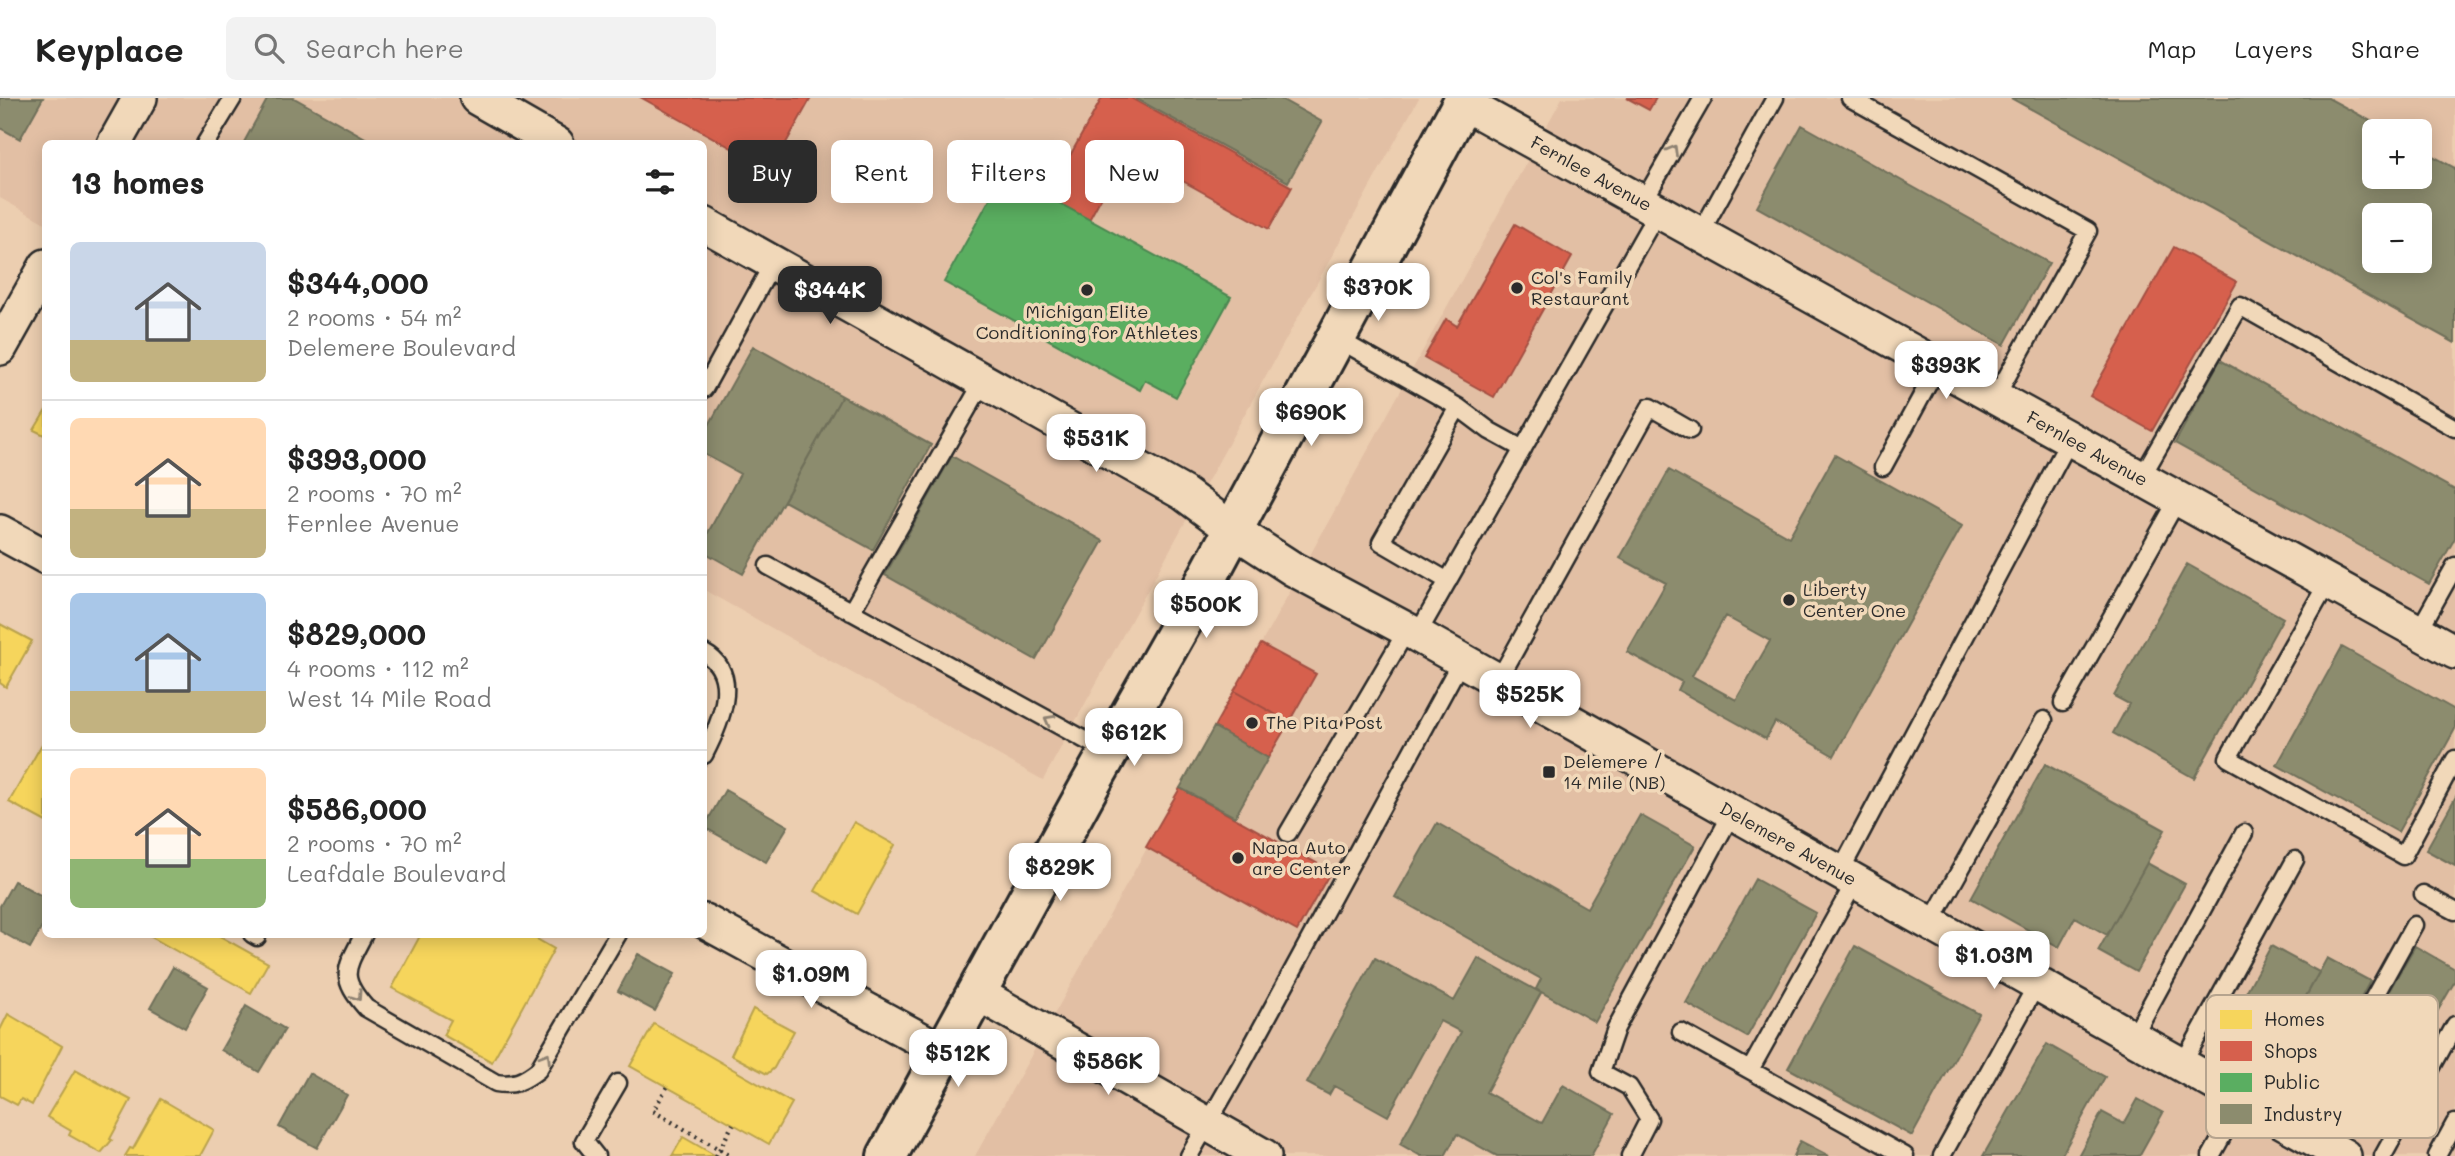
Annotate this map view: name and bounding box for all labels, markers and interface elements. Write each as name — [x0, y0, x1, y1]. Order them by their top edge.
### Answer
search box — [226, 17, 716, 80]
text: Keyplace — [35, 27, 184, 70]
icon: search — [250, 29, 288, 67]
text: Search here — [306, 31, 464, 65]
text: Map — [2148, 33, 2196, 64]
text: Layers — [2234, 33, 2313, 64]
text: Share — [2351, 33, 2420, 64]
map controls — [2362, 119, 2432, 273]
button: + — [2362, 119, 2432, 189]
street label: Fernlee Avenue — [1527, 130, 1656, 216]
chip: Buy — [728, 140, 817, 203]
chip: Rent — [831, 140, 933, 203]
chip: Filters — [947, 140, 1071, 203]
chip: New — [1085, 140, 1184, 203]
one-way arrow — [1665, 145, 1678, 158]
text: 13 homes — [70, 162, 205, 202]
icon: filters — [641, 163, 679, 201]
button: − — [2362, 203, 2432, 273]
text: $344,000 — [287, 262, 429, 302]
pin: $370K — [1329, 264, 1427, 323]
place label: Col's Family Restaurant — [1531, 265, 1633, 310]
pin: $344K — [781, 266, 879, 326]
icon: home — [126, 270, 210, 354]
text: $370K — [1343, 271, 1413, 301]
text: $344K — [794, 274, 866, 304]
marker: Col's Family Restaurant — [1509, 280, 1525, 296]
marker: Michigan Elite Conditioning for Athletes — [1079, 282, 1095, 298]
place label: Michigan Elite Conditioning for Athletes — [976, 299, 1198, 344]
text: 2 rooms · 54 m² — [287, 302, 462, 332]
text: Delemere Boulevard — [287, 332, 516, 362]
pin: $393K — [1897, 342, 1995, 401]
text: $393K — [1911, 349, 1981, 379]
pin: $690K — [1262, 388, 1360, 448]
text: $690K — [1275, 396, 1347, 426]
street label: Fernlee Avenue — [2023, 405, 2152, 491]
pin: $531K — [1047, 414, 1145, 474]
text: $531K — [1063, 422, 1129, 452]
text: $393,000 — [287, 438, 427, 478]
icon: home — [126, 446, 210, 530]
text: 2 rooms · 70 m² — [287, 478, 462, 508]
text: Fernlee Avenue — [287, 508, 460, 538]
place label: Liberty Center One — [1803, 577, 1906, 622]
pin: $500K — [1157, 580, 1255, 640]
text: $500K — [1170, 588, 1242, 618]
marker: Liberty Center One — [1781, 592, 1797, 608]
text: $829,000 — [287, 613, 426, 653]
icon: home — [126, 621, 210, 705]
text: 4 rooms · 112 m² — [287, 653, 469, 683]
pin: $525K — [1481, 670, 1579, 730]
text: $525K — [1495, 678, 1565, 708]
text: West 14 Mile Road — [287, 683, 491, 713]
pin: $612K — [1085, 708, 1183, 768]
place label: The Pita Post — [1266, 710, 1383, 734]
one-way arrow — [1044, 715, 1056, 728]
marker: The Pita Post — [1244, 715, 1260, 731]
text: $612K — [1101, 716, 1167, 746]
place label: Delemere / 14 Mile (NB) — [1563, 749, 1665, 794]
marker: Delemere / 14 Mile (NB) — [1541, 764, 1557, 780]
text: $586,000 — [287, 788, 427, 828]
icon: home — [126, 796, 210, 880]
street label: Delemere Avenue — [1716, 796, 1861, 891]
text: 2 rooms · 70 m² — [287, 828, 462, 858]
place label: Napa Auto are Center — [1252, 835, 1351, 880]
pin: $829K — [1011, 844, 1109, 903]
marker: Napa Auto are Center — [1230, 850, 1246, 866]
text: $829K — [1025, 851, 1095, 881]
text: Leafdale Boulevard — [287, 858, 506, 888]
pin: $1.03M — [1937, 932, 2051, 991]
text: $1.03M — [1955, 939, 2033, 969]
pin: $1.09M — [754, 950, 868, 1010]
text: $1.09M — [772, 958, 850, 988]
one-way arrow — [349, 988, 361, 1001]
legend — [2206, 995, 2438, 1138]
text: Homes — [2264, 1006, 2325, 1031]
pin: $512K — [909, 1030, 1007, 1089]
text: $512K — [925, 1037, 991, 1067]
pin: $586K — [1059, 1038, 1157, 1097]
text: Shops — [2264, 1038, 2318, 1063]
text: $586K — [1073, 1045, 1143, 1075]
one-way arrow — [538, 1051, 551, 1064]
text: Public — [2264, 1069, 2320, 1094]
text: Industry — [2264, 1101, 2342, 1126]

